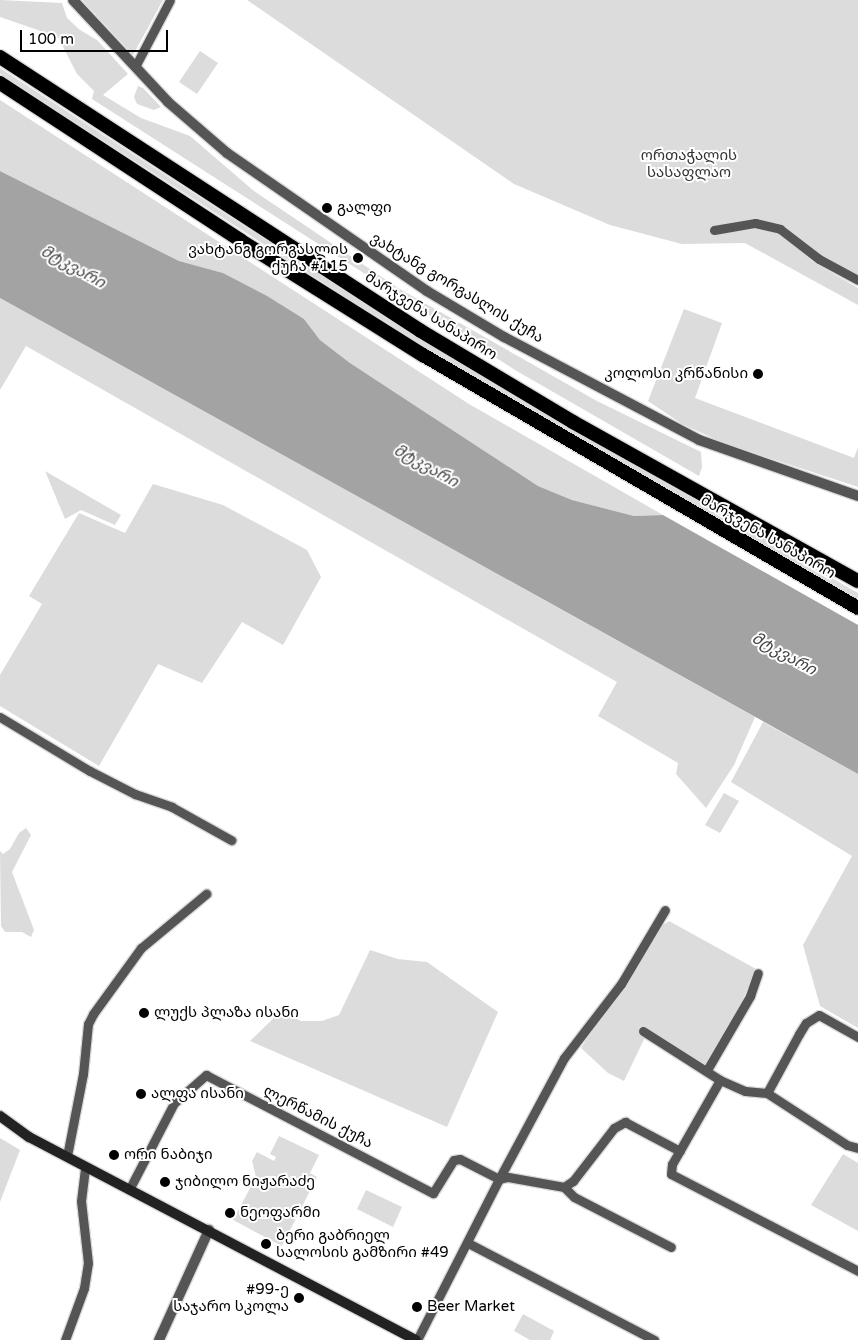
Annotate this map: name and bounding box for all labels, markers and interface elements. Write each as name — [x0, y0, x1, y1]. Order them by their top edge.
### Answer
scale bar — [22, 20, 170, 52]
text: 100 m — [28, 30, 74, 48]
park label: ორთაჭალის სასაფლაო — [641, 146, 737, 181]
place label: გალფი — [337, 199, 392, 217]
marker: გალფი — [321, 202, 333, 214]
street label: ვახტანგ გორგასლის ქუჩა — [367, 229, 547, 347]
place label: ვახტანგ გორგასლის ქუჩა #115 — [188, 240, 348, 275]
water label: მტკვარი — [37, 241, 109, 293]
marker: ვახტანგ გორგასლის ქუჩა #115 — [352, 252, 364, 264]
street label: მარჯვენა სანაპირო — [362, 268, 500, 364]
place label: კოლოსი კრწანისი — [604, 365, 748, 383]
marker: კოლოსი კრწანისი — [752, 368, 764, 380]
water label: მტკვარი — [390, 440, 462, 492]
street label: მარჯვენა სანაპირო — [698, 491, 838, 583]
water label: მტკვარი — [748, 628, 820, 680]
place label: ლუქს პლაზა ისანი — [154, 1004, 299, 1022]
marker: ლუქს პლაზა ისანი — [138, 1007, 150, 1019]
street label: ლერწამის ქუჩა — [260, 1082, 376, 1152]
place label: ალფა ისანი — [151, 1085, 244, 1103]
marker: ალფა ისანი — [135, 1088, 147, 1100]
place label: ორი ნაბიჯი — [124, 1146, 213, 1164]
marker: ორი ნაბიჯი — [108, 1149, 120, 1161]
place label: ჯიბილო ნიჟარაძე — [175, 1173, 315, 1191]
marker: ჯიბილო ნიჟარაძე — [159, 1176, 171, 1188]
place label: ნეოფარმი — [240, 1204, 320, 1222]
marker: ნეოფარმი — [224, 1207, 236, 1219]
place label: ბერი გაბრიელ სალოსის გამზირი #49 — [276, 1226, 449, 1261]
marker: ბერი გაბრიელ სალოსის გამზირი #49 — [260, 1238, 272, 1250]
place label: #99-ე საჯარო სკოლა — [173, 1280, 289, 1315]
marker: #99-ე საჯარო სკოლა — [293, 1292, 305, 1304]
place label: Beer Market — [427, 1298, 515, 1316]
marker: Beer Market — [411, 1301, 423, 1313]

